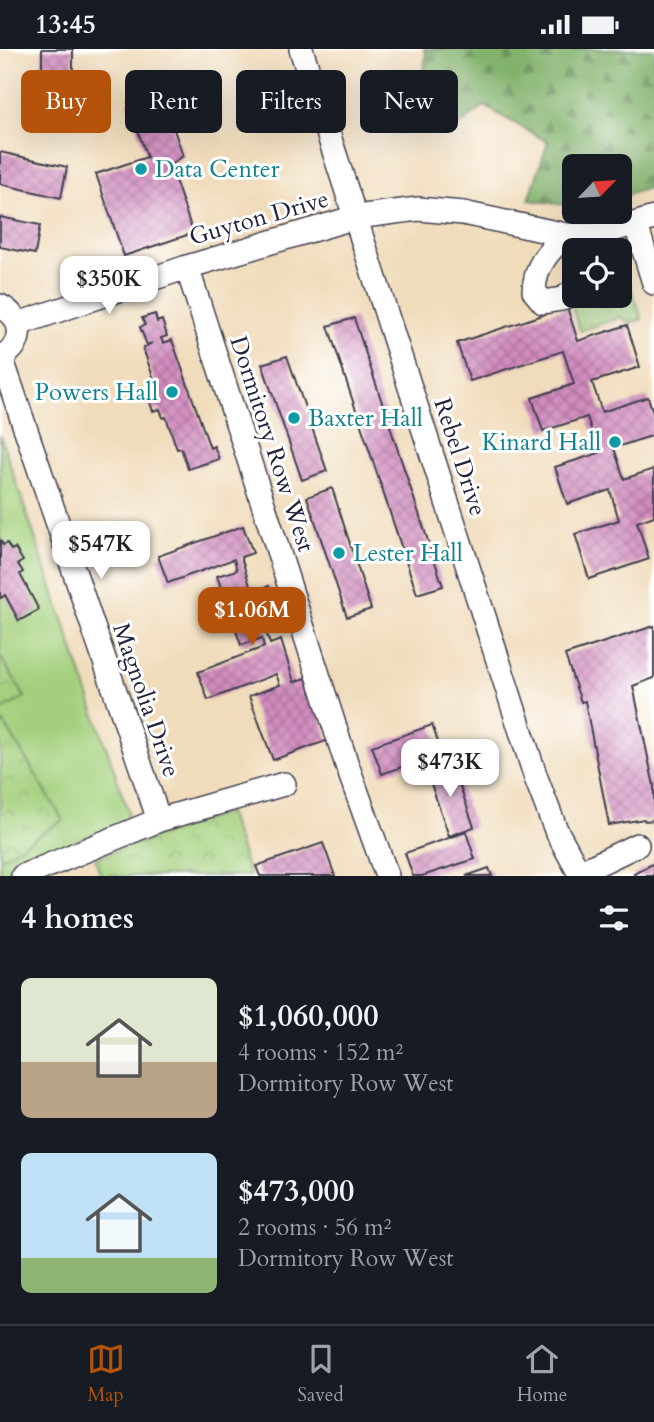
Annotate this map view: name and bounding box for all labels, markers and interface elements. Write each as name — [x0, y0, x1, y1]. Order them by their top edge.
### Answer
text: 13:45 — [35, 7, 96, 42]
chip: Buy — [21, 70, 111, 133]
chip: Rent — [125, 70, 222, 133]
chip: Filters — [236, 70, 346, 133]
chip: New — [360, 70, 458, 133]
place label: Data Center — [155, 153, 280, 186]
north arrow — [562, 154, 632, 224]
map controls — [562, 154, 632, 308]
marker: Data Center — [133, 161, 149, 177]
street label: Guyton Drive — [185, 182, 333, 254]
button: locate — [562, 238, 632, 308]
pin: $350K — [60, 257, 158, 316]
text: $350K — [76, 263, 142, 294]
street label: Dormitory Row West — [222, 332, 323, 556]
place label: Powers Hall — [35, 376, 158, 409]
marker: Powers Hall — [164, 384, 180, 400]
street label: Rebel Drive — [425, 394, 495, 520]
place label: Baxter Hall — [308, 402, 423, 435]
marker: Baxter Hall — [286, 410, 302, 426]
place label: Kinard Hall — [482, 426, 601, 459]
marker: Kinard Hall — [607, 434, 623, 450]
pin: $547K — [52, 521, 150, 581]
text: $547K — [68, 528, 134, 559]
place label: Lester Hall — [353, 537, 463, 570]
marker: Lester Hall — [331, 545, 347, 561]
pin: $1.06M — [195, 587, 309, 647]
text: $1.06M — [214, 594, 290, 625]
street label: Magnolia Drive — [104, 619, 188, 781]
pin: $473K — [401, 739, 499, 799]
text: $473K — [417, 746, 483, 777]
text: 4 homes — [21, 898, 134, 939]
icon: filters — [595, 899, 633, 937]
text: $1,060,000 — [238, 996, 379, 1037]
icon: home — [77, 1006, 161, 1090]
text: 4 rooms · 152 m² — [238, 1037, 403, 1068]
text: Dormitory Row West — [238, 1068, 454, 1099]
text: $473,000 — [238, 1171, 354, 1212]
icon: home — [77, 1181, 161, 1265]
text: 2 rooms · 56 m² — [238, 1212, 391, 1243]
text: Dormitory Row West — [238, 1243, 454, 1274]
tab: Map — [87, 1340, 125, 1408]
tab: Saved — [298, 1340, 344, 1408]
tab: Home — [517, 1340, 567, 1408]

